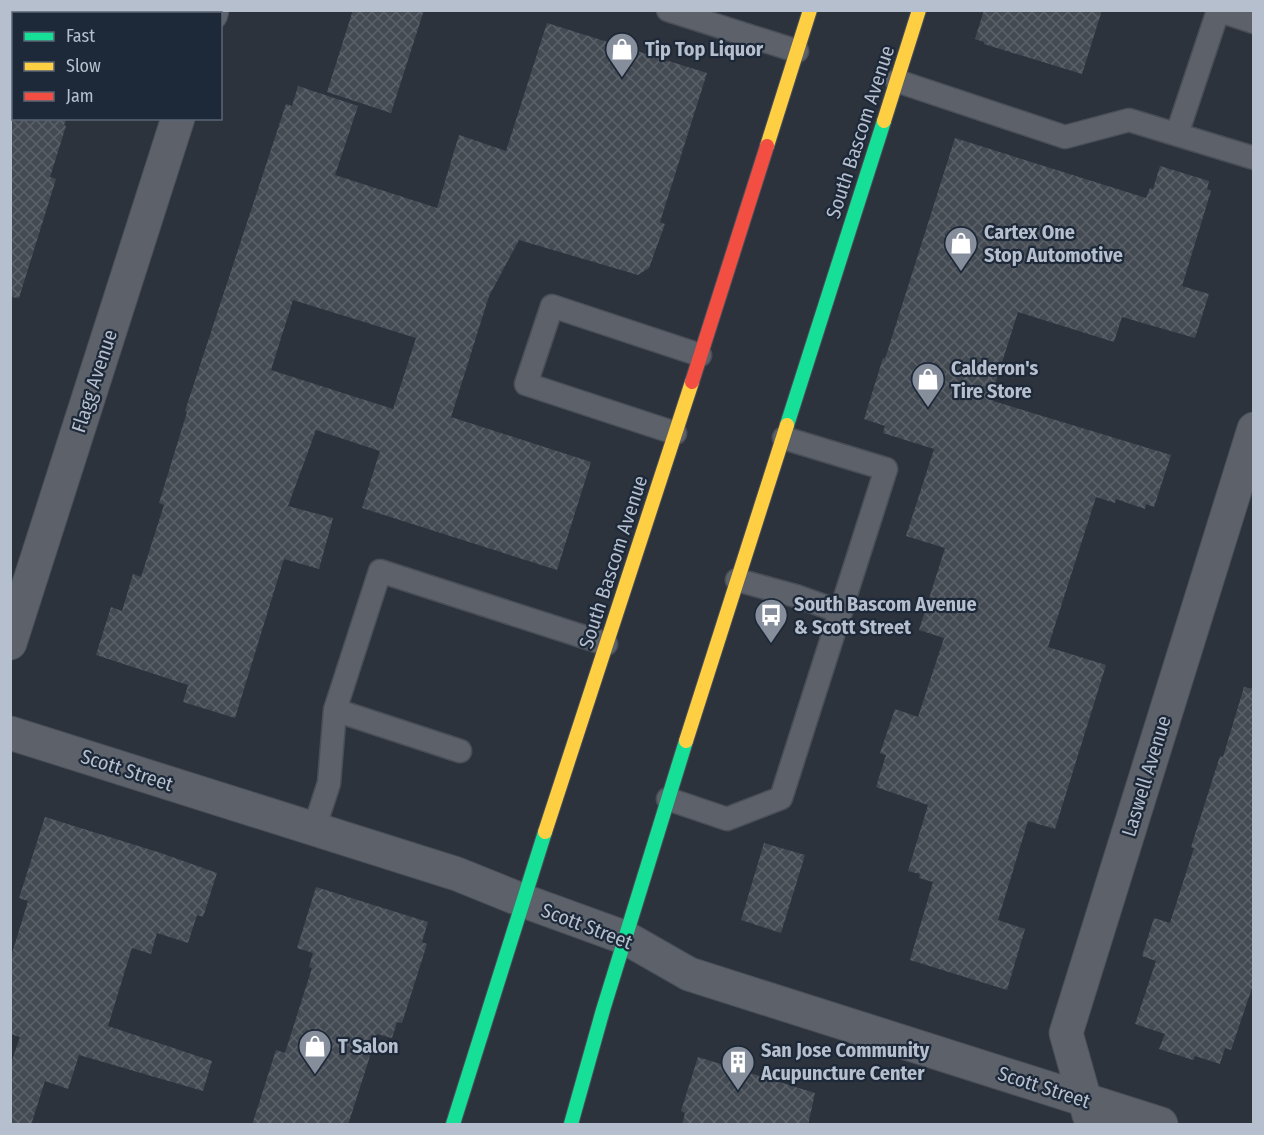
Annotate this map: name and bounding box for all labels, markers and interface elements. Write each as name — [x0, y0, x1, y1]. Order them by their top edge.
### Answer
legend — [12, 12, 222, 120]
text: Fast — [66, 25, 95, 47]
shop icon: Tip Top Liquor — [604, 31, 640, 78]
place label: Tip Top Liquor — [645, 37, 764, 61]
street label: South Bascom Avenue — [821, 42, 899, 222]
text: Slow — [66, 55, 101, 77]
text: Jam — [66, 85, 94, 107]
place label: Cartex One Stop Automotive — [984, 220, 1123, 267]
shop icon: Cartex One Stop Automotive — [943, 225, 979, 272]
street label: Flagg Avenue — [66, 326, 122, 436]
place label: Calderon's Tire Store — [951, 356, 1038, 403]
shop icon: Calderon's Tire Store — [910, 361, 946, 408]
street label: South Bascom Avenue — [574, 472, 652, 652]
place label: South Bascom Avenue & Scott Street — [794, 592, 977, 639]
bus stop icon: South Bascom Avenue & Scott Street — [753, 597, 789, 644]
street label: Laswell Avenue — [1116, 713, 1176, 839]
street label: Scott Street — [78, 744, 177, 796]
street label: Scott Street — [538, 898, 636, 954]
shop icon: T Salon — [297, 1028, 333, 1075]
place label: T Salon — [338, 1034, 399, 1058]
place label: San Jose Community Acupuncture Center — [760, 1038, 930, 1085]
building icon: San Jose Community Acupuncture Center — [720, 1044, 756, 1091]
street label: Scott Street — [995, 1061, 1094, 1113]

